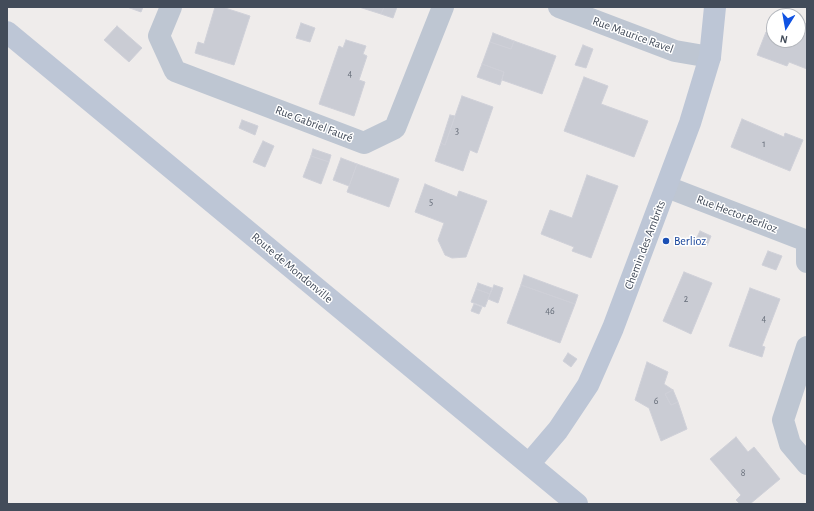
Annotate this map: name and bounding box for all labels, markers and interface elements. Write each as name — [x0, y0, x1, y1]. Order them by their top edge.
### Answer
north arrow — [766, 8, 806, 48]
street label: Rue Maurice Ravel — [591, 14, 675, 56]
text: N — [779, 33, 789, 45]
house number: 4 — [348, 68, 352, 80]
street label: Rue Gabriel Fauré — [273, 103, 355, 145]
house number: 3 — [455, 125, 459, 137]
house number: 1 — [762, 138, 766, 150]
street label: Rue Hector Berlioz — [694, 192, 780, 236]
house number: 5 — [429, 196, 433, 208]
street label: Chemin des Ambrits — [621, 198, 669, 292]
street label: Route de Mondonville — [248, 230, 336, 306]
place label: Berlioz — [674, 234, 706, 248]
marker: Berlioz — [661, 236, 671, 246]
house number: 2 — [684, 293, 688, 305]
house number: 46 — [545, 305, 555, 317]
house number: 4 — [762, 313, 766, 325]
house number: 6 — [654, 395, 658, 407]
house number: 8 — [741, 467, 745, 479]

